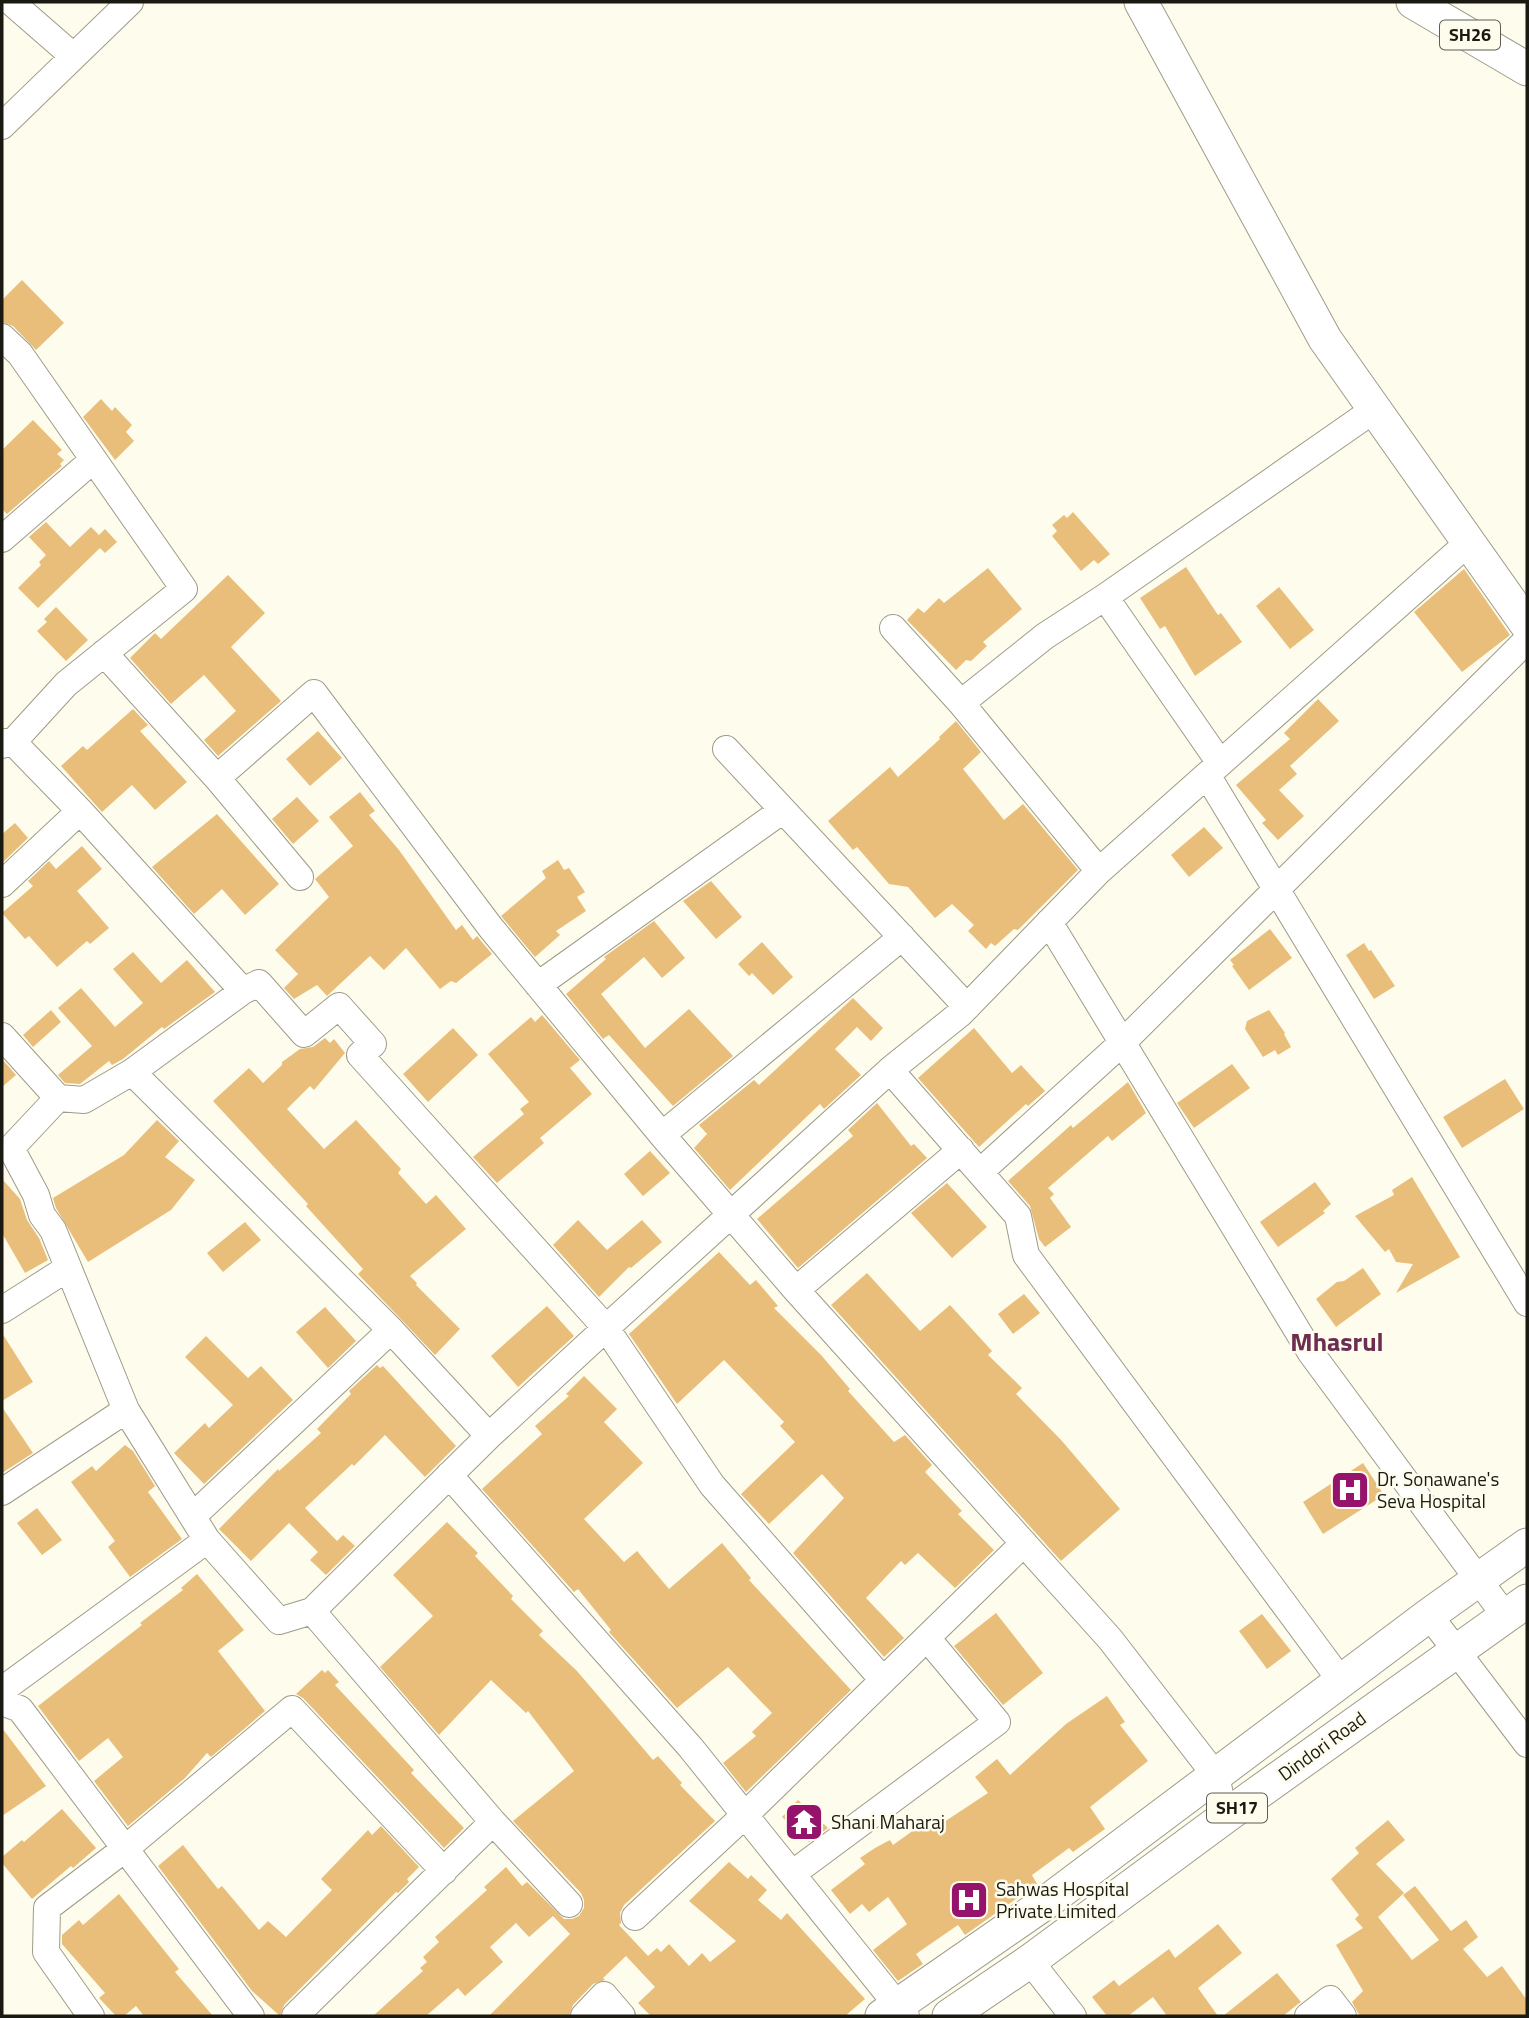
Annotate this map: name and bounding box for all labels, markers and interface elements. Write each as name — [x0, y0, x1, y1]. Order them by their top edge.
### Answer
road number: SH26 — [1440, 20, 1500, 50]
district label: Mhasrul — [1290, 1322, 1384, 1361]
place label: Dr. Sonawane's Seva Hospital — [1377, 1464, 1499, 1515]
hospital icon: Dr. Sonawane's Seva Hospital — [1329, 1469, 1371, 1511]
street label: Dindori Road — [1272, 1704, 1372, 1788]
road number: SH17 — [1207, 1794, 1267, 1822]
temple icon: Shani Maharaj — [783, 1801, 825, 1843]
place label: Shani Maharaj — [831, 1807, 945, 1836]
place label: Sahwas Hospital Private Limited — [996, 1874, 1129, 1925]
hospital icon: Sahwas Hospital Private Limited — [948, 1879, 990, 1921]

